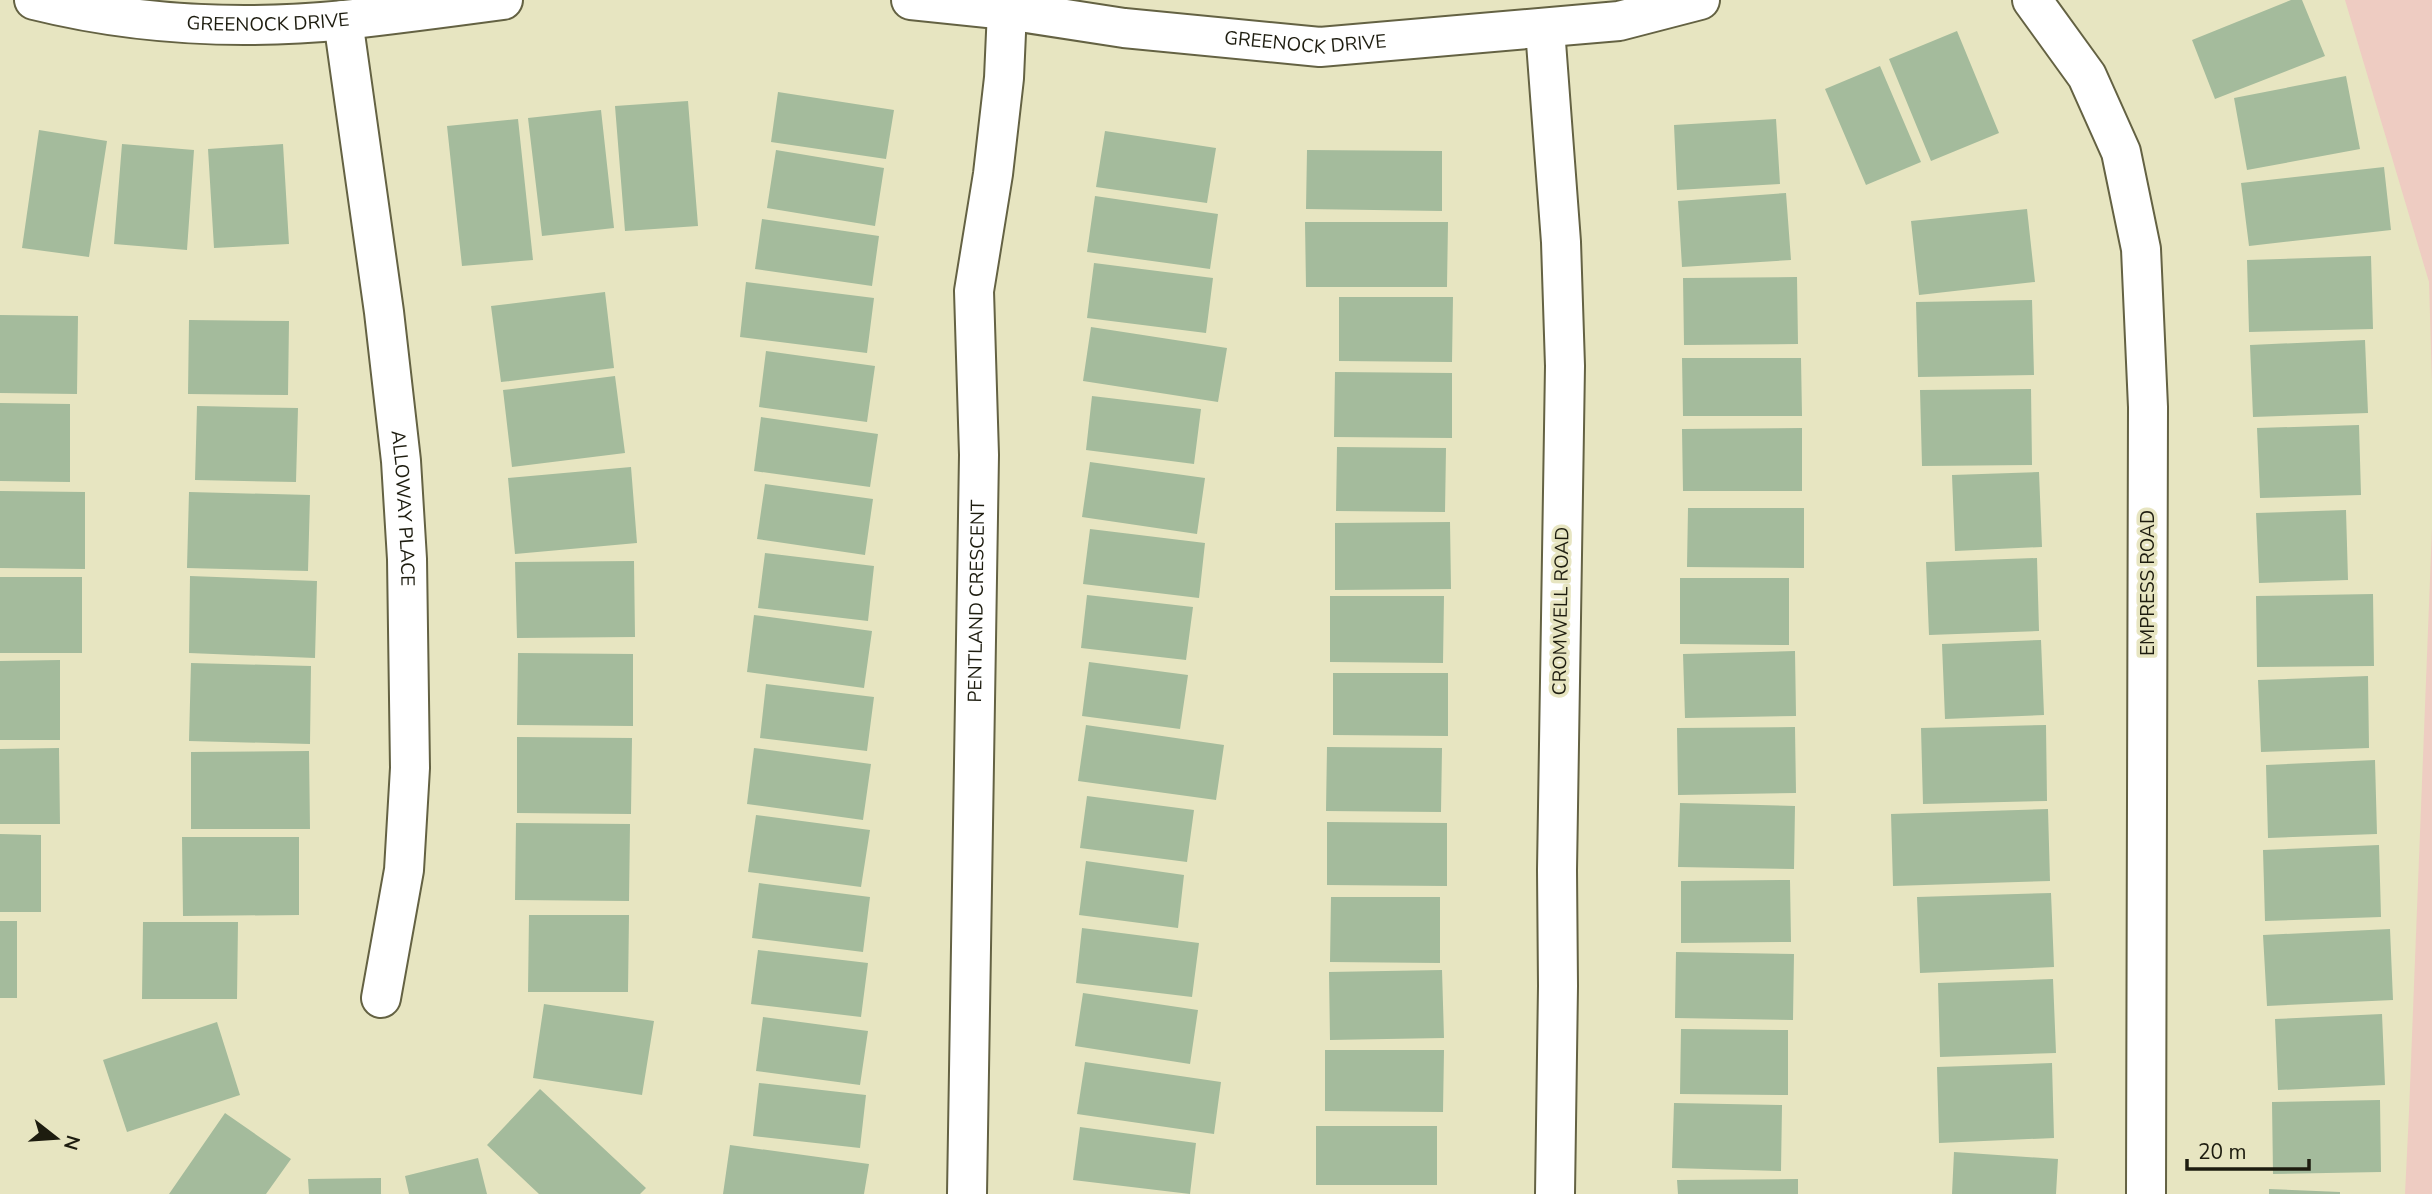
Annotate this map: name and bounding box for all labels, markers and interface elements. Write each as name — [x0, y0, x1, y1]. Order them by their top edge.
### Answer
street label: GREENOCK DRIVE — [186, 7, 350, 38]
street label: GREENOCK DRIVE — [1223, 25, 1387, 61]
street label: ALLOWAY PLACE — [385, 429, 420, 586]
street label: PENTLAND CRESCENT — [962, 499, 991, 703]
street label: EMPRESS ROAD — [2135, 510, 2161, 656]
street label: CROMWELL ROAD — [1547, 526, 1575, 696]
north arrow — [21, 1103, 91, 1173]
scale bar — [2187, 1128, 2310, 1172]
text: N — [57, 1132, 86, 1153]
text: 20 m — [2198, 1138, 2247, 1166]

